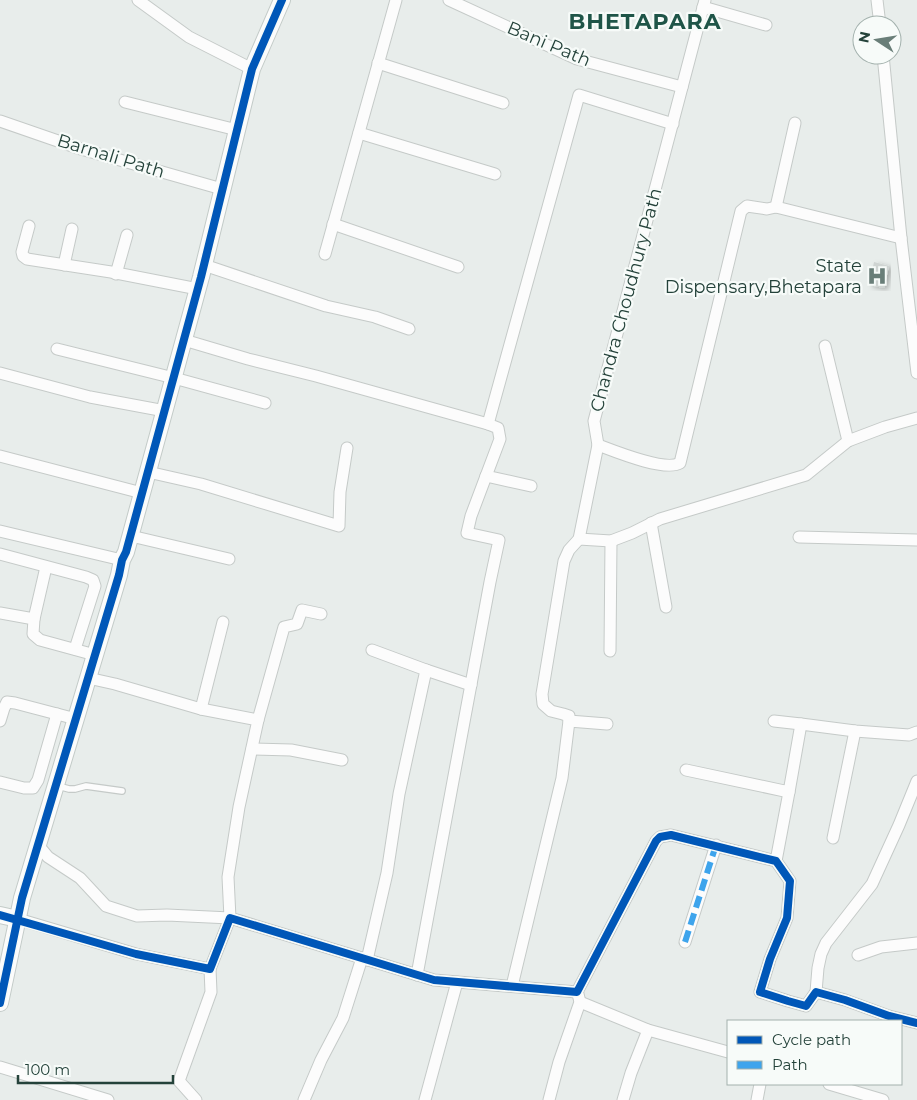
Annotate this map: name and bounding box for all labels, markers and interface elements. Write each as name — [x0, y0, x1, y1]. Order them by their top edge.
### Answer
district label: BHETAPARA — [568, 8, 722, 35]
north arrow — [852, 15, 902, 65]
street label: Bani Path — [504, 17, 594, 71]
text: N — [854, 30, 874, 45]
street label: Barnali Path — [55, 129, 167, 183]
street label: Chandra Choudhury Path — [585, 186, 667, 414]
place label: State Dispensary,Bhetapara — [665, 255, 862, 298]
hospital icon: State Dispensary,Bhetapara — [866, 265, 888, 287]
legend — [727, 1020, 902, 1085]
text: Cycle path — [772, 1030, 851, 1049]
scale bar — [18, 1052, 172, 1084]
text: Path — [772, 1055, 808, 1074]
text: 100 m — [25, 1060, 70, 1079]

